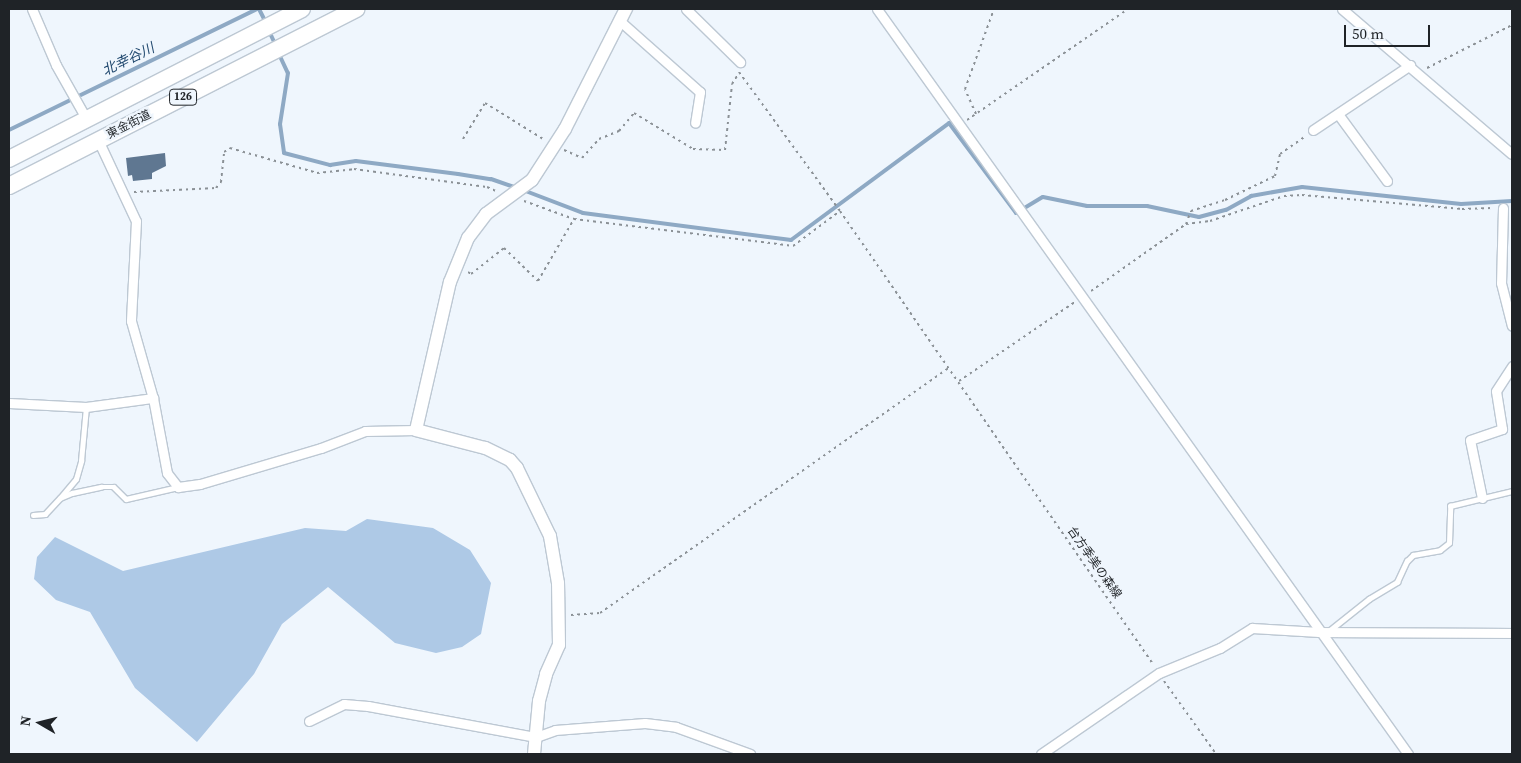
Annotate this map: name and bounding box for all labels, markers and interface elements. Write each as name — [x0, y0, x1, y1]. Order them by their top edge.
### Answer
scale bar — [1346, 15, 1432, 47]
text: 50 m — [1352, 23, 1384, 44]
water label: 北幸谷川 — [99, 39, 157, 79]
road number: 126 — [168, 88, 198, 105]
street label: 東金街道 — [104, 108, 154, 142]
street label: 台方季美の森線 — [1064, 524, 1124, 602]
north arrow — [15, 698, 65, 748]
text: N — [15, 714, 36, 727]

